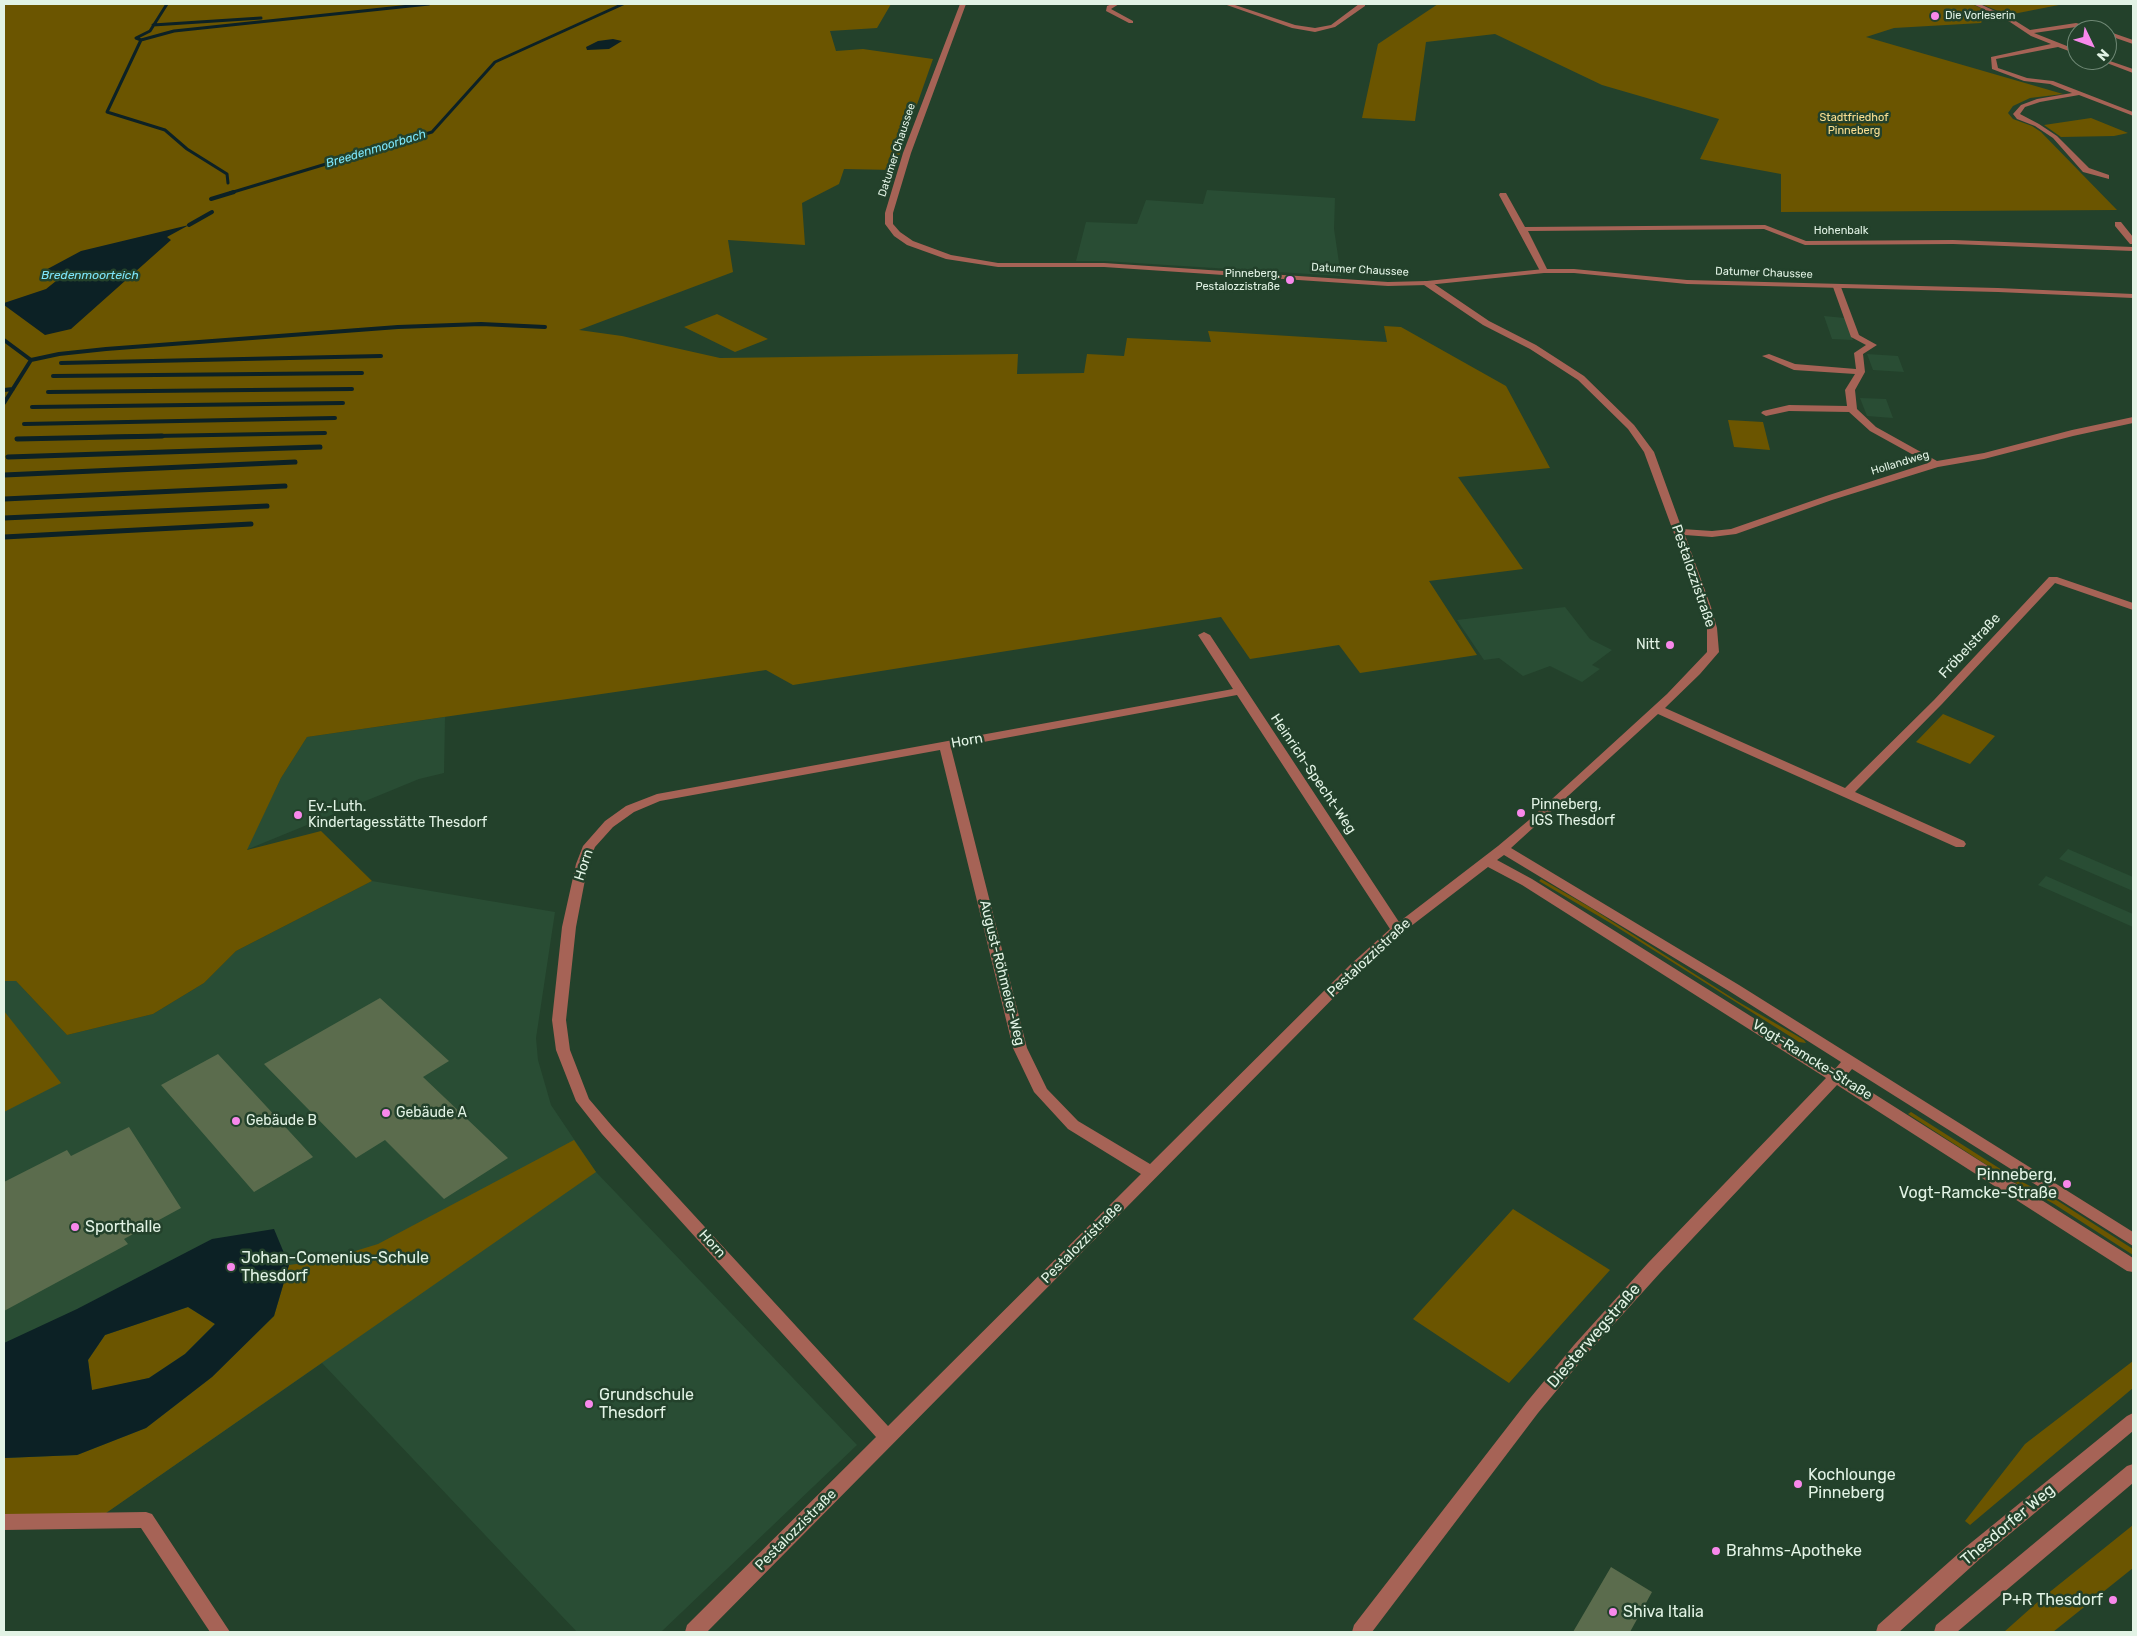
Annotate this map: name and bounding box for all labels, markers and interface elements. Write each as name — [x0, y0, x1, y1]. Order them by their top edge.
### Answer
place label: Die Vorleserin — [1945, 9, 2015, 23]
marker: Die Vorleserin — [1929, 10, 1941, 22]
north arrow — [2067, 20, 2117, 70]
text: N — [2093, 45, 2112, 64]
street label: Datumer Chaussee — [876, 102, 918, 198]
park label: Stadtfriedhof Pinneberg — [1819, 111, 1889, 137]
water label: Breedenmoorbach — [324, 127, 428, 171]
street label: Hohenbalk — [1814, 224, 1868, 238]
street label: Datumer Chaussee — [1311, 261, 1409, 279]
street label: Datumer Chaussee — [1715, 265, 1813, 281]
place label: Pinneberg, Pestalozzistraße — [1195, 267, 1280, 293]
water label: Bredenmoorteich — [41, 269, 139, 283]
marker: Pinneberg, Pestalozzistraße — [1284, 274, 1296, 286]
street label: Hollandweg — [1869, 448, 1931, 478]
street label: Pestalozzistraße — [1668, 522, 1718, 630]
street label: Fröbelstraße — [1936, 610, 2004, 682]
place label: Nitt — [1636, 637, 1660, 653]
marker: Nitt — [1664, 639, 1676, 651]
street label: Heinrich-Specht-Weg — [1267, 711, 1359, 837]
street label: Horn — [950, 730, 984, 752]
place label: Pinneberg, IGS Thesdorf — [1531, 797, 1615, 830]
place label: Ev.-Luth. Kindertagesstätte Thesdorf — [308, 799, 487, 832]
marker: Pinneberg, IGS Thesdorf — [1515, 807, 1527, 819]
marker: Ev.-Luth. Kindertagesstätte Thesdorf — [292, 809, 304, 821]
street label: Horn — [571, 847, 597, 883]
street label: August-Röhmeier-Weg — [976, 899, 1028, 1047]
street label: Pestalozzistraße — [1324, 915, 1414, 1001]
street label: Vogt-Ramcke-Straße — [1749, 1016, 1875, 1104]
place label: Gebäude A — [396, 1105, 467, 1121]
marker: Gebäude A — [380, 1107, 392, 1119]
place label: Gebäude B — [246, 1113, 317, 1129]
marker: Gebäude B — [230, 1115, 242, 1127]
place label: Pinneberg, Vogt-Ramcke-Straße — [1899, 1165, 2057, 1203]
marker: Pinneberg, Vogt-Ramcke-Straße — [2061, 1178, 2073, 1190]
street label: Pestalozzistraße — [1038, 1199, 1126, 1287]
place label: Sporthalle — [85, 1217, 161, 1237]
marker: Sporthalle — [69, 1221, 81, 1233]
street label: Horn — [695, 1227, 729, 1261]
place label: Johan-Comenius-Schule Thesdorf — [241, 1248, 429, 1286]
marker: Johan-Comenius-Schule Thesdorf — [225, 1261, 237, 1273]
street label: Diesterwegstraße — [1543, 1280, 1645, 1392]
place label: Grundschule Thesdorf — [599, 1385, 694, 1423]
marker: Grundschule Thesdorf — [583, 1398, 595, 1410]
place label: Kochlounge Pinneberg — [1808, 1465, 1896, 1503]
marker: Kochlounge Pinneberg — [1792, 1478, 1804, 1490]
street label: Thesdorfer Weg — [1957, 1480, 2059, 1570]
street label: Pestalozzistraße — [752, 1486, 840, 1574]
place label: Brahms-Apotheke — [1726, 1541, 1862, 1561]
marker: Brahms-Apotheke — [1710, 1545, 1722, 1557]
place label: P+R Thesdorf — [2002, 1590, 2103, 1610]
marker: P+R Thesdorf — [2107, 1594, 2119, 1606]
place label: Shiva Italia — [1623, 1602, 1704, 1622]
marker: Shiva Italia — [1607, 1606, 1619, 1618]

